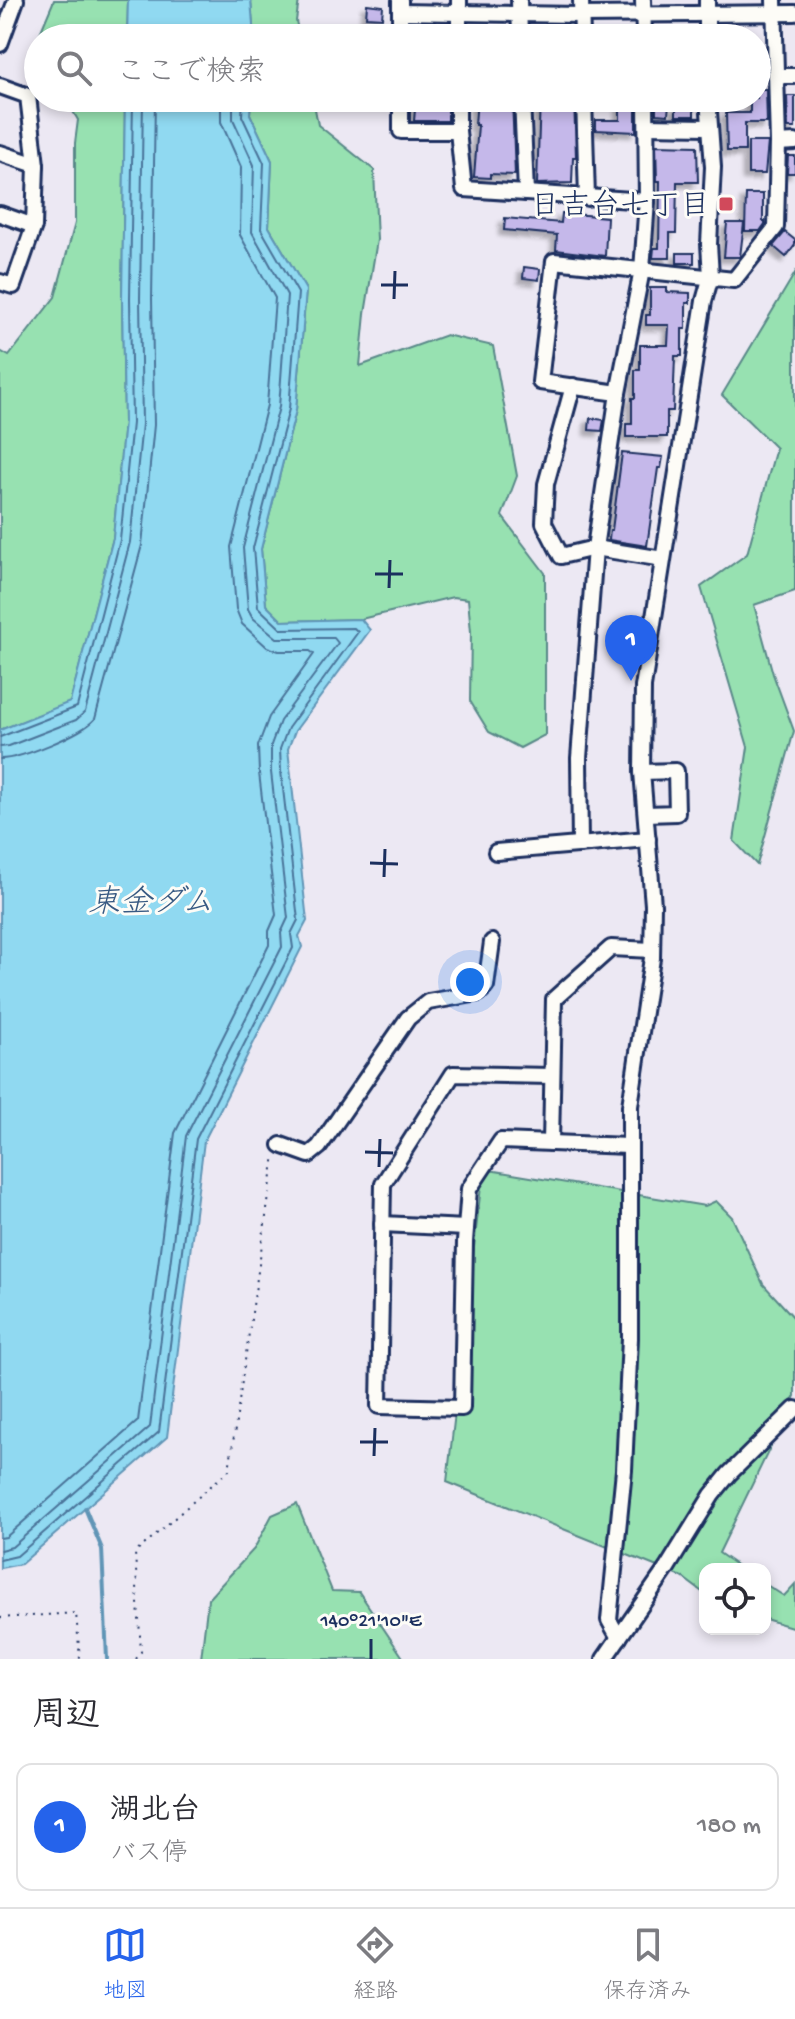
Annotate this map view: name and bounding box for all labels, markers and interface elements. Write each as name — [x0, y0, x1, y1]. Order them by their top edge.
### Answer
search box — [24, 24, 771, 112]
icon: search — [52, 46, 96, 90]
text: ここで検索 — [116, 57, 266, 92]
place label: 日吉台七丁目 — [530, 189, 710, 226]
marker: 日吉台七丁目 — [717, 195, 735, 213]
pin: 1 — [605, 615, 657, 681]
water label: 東金ダム — [88, 885, 214, 924]
your location — [450, 962, 490, 1002]
map controls — [699, 1563, 771, 1635]
button: locate — [699, 1563, 771, 1635]
text: 140°21'10"E — [319, 1611, 423, 1634]
text: 周辺 — [32, 1698, 100, 1738]
text: 湖北台 — [110, 1795, 200, 1830]
text: 1 — [55, 1812, 65, 1843]
text: 180 m — [697, 1812, 761, 1843]
text: バス停 — [110, 1840, 188, 1871]
tab: 地図 — [103, 1923, 147, 2006]
tab: 経路 — [353, 1923, 398, 2006]
tab: 保存済み — [604, 1923, 692, 2006]

